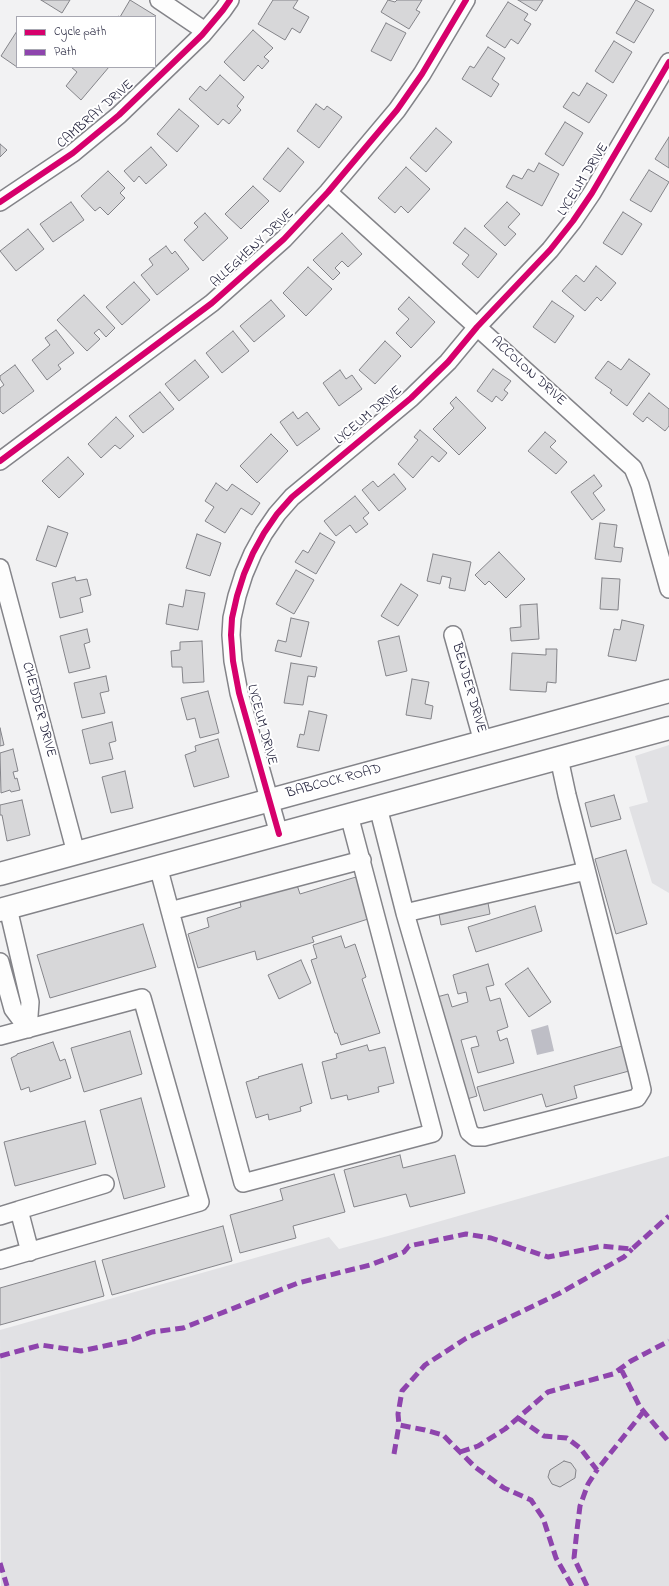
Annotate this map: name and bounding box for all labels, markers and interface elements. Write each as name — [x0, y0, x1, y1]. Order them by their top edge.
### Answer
legend — [16, 16, 156, 68]
text: Cycle path — [54, 23, 106, 41]
text: Path — [54, 43, 76, 61]
street label: CAMBRAY DRIVE — [54, 77, 138, 153]
street label: LYCEUM DRIVE — [555, 140, 613, 220]
street label: ALLEGHENY DRIVE — [208, 206, 298, 292]
street label: ACCOLON DRIVE — [487, 334, 569, 410]
street label: LYCEUM DRIVE — [332, 383, 406, 449]
street label: BENDER DRIVE — [447, 641, 489, 735]
street label: CHEDDER DRIVE — [17, 660, 59, 760]
street label: LYCEUM DRIVE — [242, 683, 280, 767]
street label: BABCOCK ROAD — [285, 761, 383, 803]

